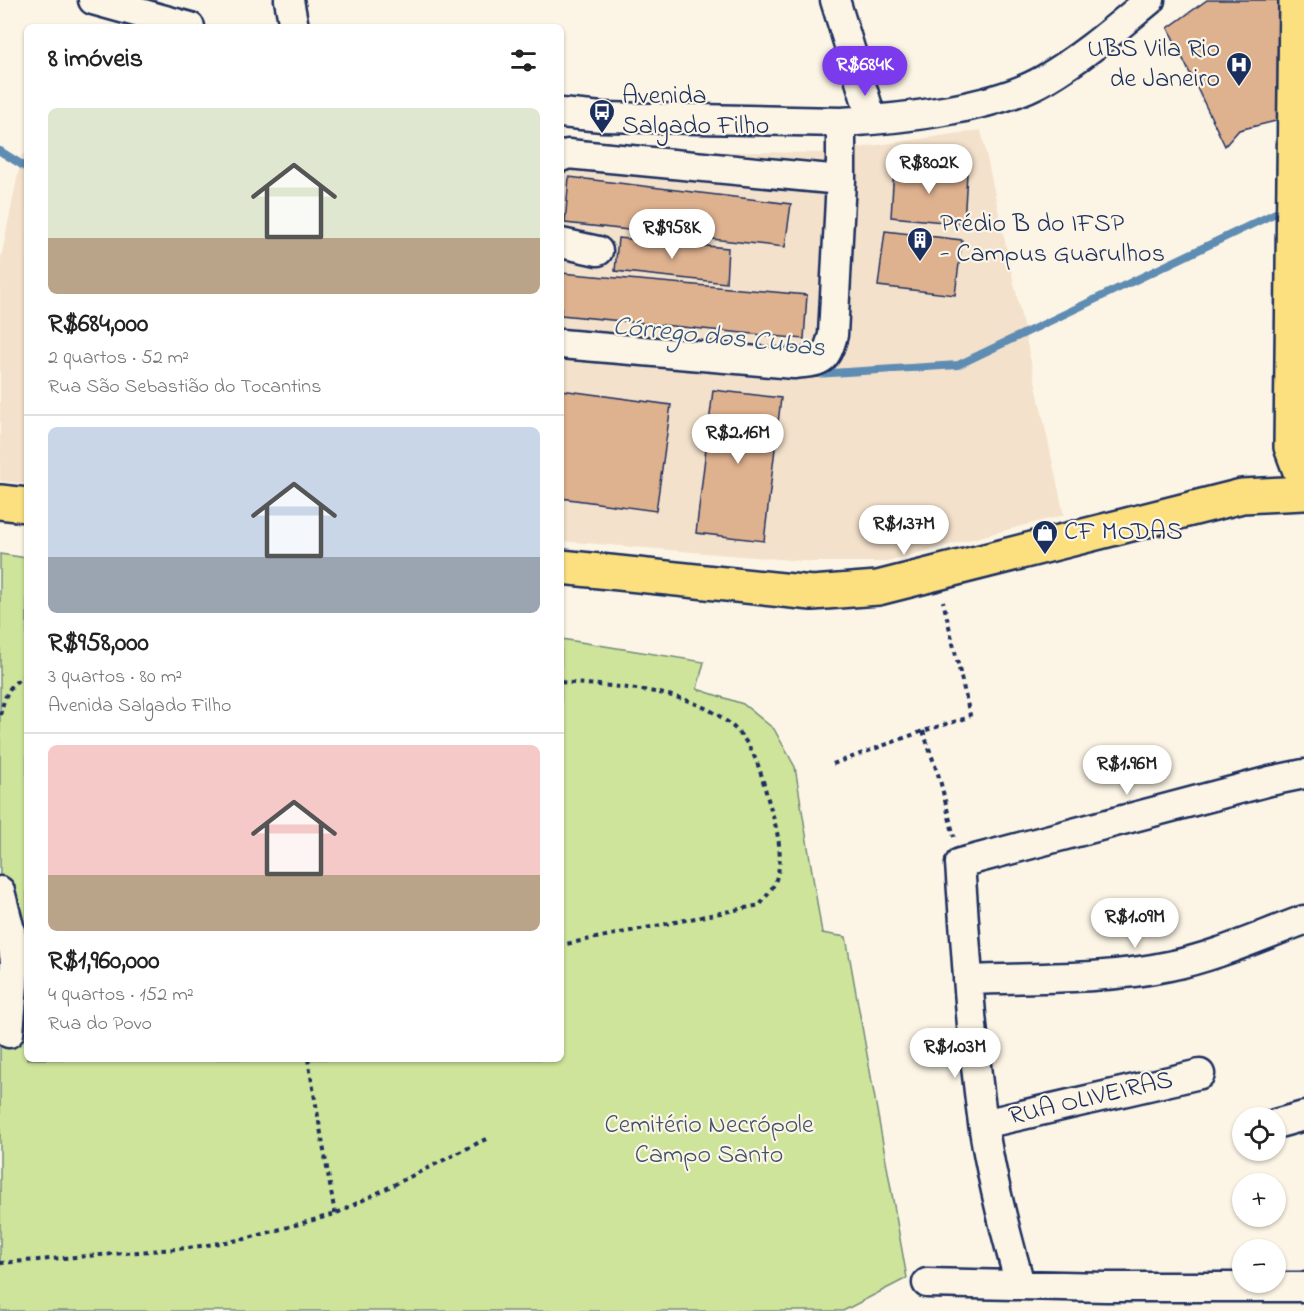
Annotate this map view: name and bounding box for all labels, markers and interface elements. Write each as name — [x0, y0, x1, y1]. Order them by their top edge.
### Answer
place label: UBS Vila Rio de Janeiro — [1087, 31, 1220, 99]
text: 8 imóveis — [48, 41, 143, 79]
icon: filters — [507, 44, 540, 77]
pin: R$684K — [816, 46, 914, 97]
hospital icon: UBS Vila Rio de Janeiro — [1224, 50, 1254, 88]
text: R$684K — [836, 51, 894, 80]
place label: Avenida Salgado Filho — [622, 78, 769, 146]
bus stop icon: Avenida Salgado Filho — [587, 97, 617, 135]
pin: R$802K — [880, 144, 978, 195]
icon: home — [240, 147, 348, 255]
text: R$802K — [900, 149, 958, 178]
place label: Prédio B do IFSP - Campus Guarulhos — [940, 206, 1165, 274]
pin: R$958K — [623, 209, 721, 260]
text: R$958K — [643, 214, 701, 243]
building icon: Prédio B do IFSP - Campus Guarulhos — [905, 225, 935, 263]
text: R$684,000 — [48, 306, 148, 344]
water label: Córrego dos Cubas — [611, 307, 827, 370]
text: 2 quartos · 52 m² — [48, 344, 189, 373]
text: Rua São Sebastião do Tocantins — [48, 373, 321, 402]
pin: R$2.16M — [683, 414, 793, 465]
text: R$2.16M — [706, 419, 770, 448]
icon: home — [240, 466, 348, 574]
pin: R$1.37M — [849, 505, 959, 556]
text: R$1.37M — [873, 510, 935, 539]
place label: CF MODAS — [1064, 514, 1183, 552]
shop icon: CF MODAS — [1030, 518, 1060, 556]
text: R$958,000 — [48, 625, 149, 663]
text: 3 quartos · 80 m² — [48, 663, 182, 692]
text: Avenida Salgado Filho — [48, 692, 231, 721]
pin: R$1.96M — [1072, 745, 1182, 796]
text: R$1.96M — [1097, 750, 1157, 779]
icon: home — [240, 784, 348, 892]
pin: R$1.09M — [1080, 898, 1190, 949]
text: R$1.09M — [1105, 903, 1165, 932]
text: R$1,960,000 — [48, 943, 160, 981]
text: 4 quartos · 152 m² — [48, 981, 194, 1010]
text: Rua do Povo — [48, 1010, 152, 1039]
pin: R$1.03M — [900, 1028, 1010, 1079]
text: R$1.03M — [924, 1033, 986, 1062]
street label: RUA OLIVEIRAS — [1005, 1062, 1177, 1136]
park label: Cemitério Necrópole Campo Santo — [604, 1107, 814, 1175]
map controls — [1232, 1107, 1286, 1293]
button: locate — [1232, 1107, 1286, 1161]
button: + — [1232, 1173, 1286, 1227]
button: − — [1232, 1239, 1286, 1293]

